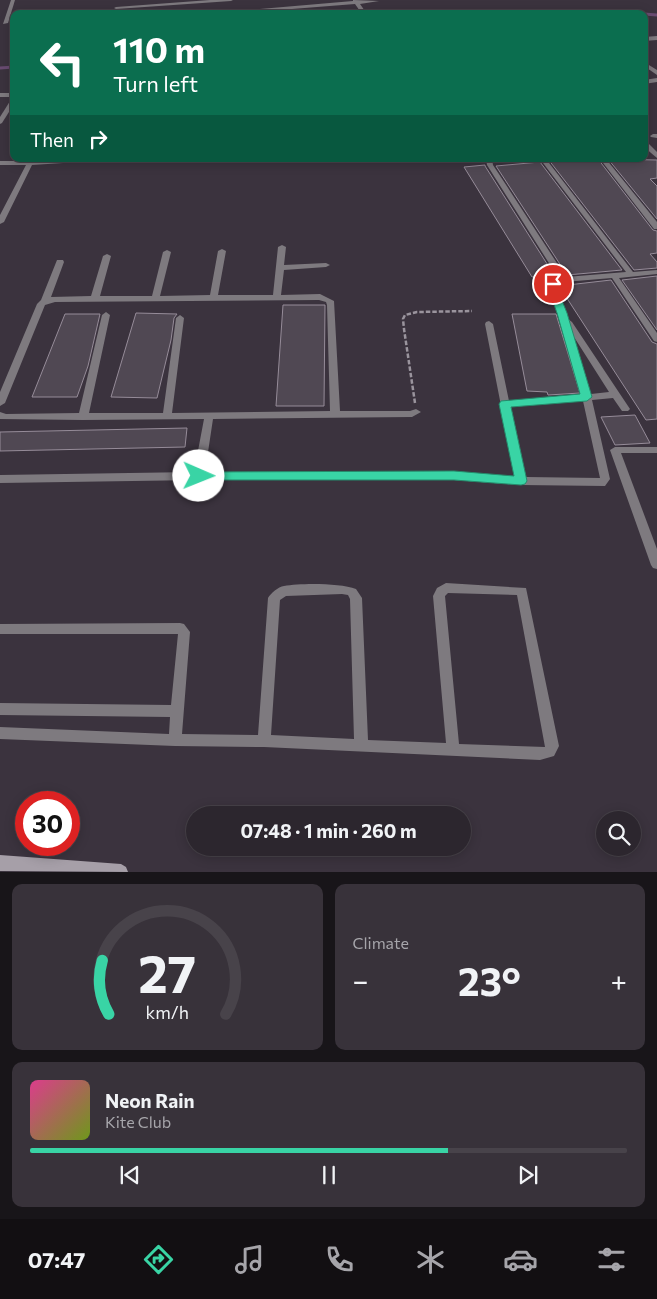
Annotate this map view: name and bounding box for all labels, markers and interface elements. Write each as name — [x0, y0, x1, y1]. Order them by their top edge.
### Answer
text: 110 m — [113, 27, 205, 70]
icon: left — [30, 30, 95, 95]
text: Turn left — [113, 70, 198, 97]
icon: right — [84, 125, 112, 153]
text: Then — [30, 128, 74, 151]
pin — [532, 263, 574, 305]
icon: arrive — [539, 270, 567, 298]
position arrow — [172, 449, 224, 501]
speed limit sign: 30 — [15, 791, 80, 856]
map controls — [596, 811, 641, 856]
button: search — [596, 811, 641, 856]
text: 07:48 · 1 min · 260 m — [240, 819, 417, 842]
text: Climate — [353, 933, 409, 952]
text: 27 — [138, 940, 196, 1004]
text: 23° — [458, 957, 521, 1004]
text: − — [353, 963, 368, 997]
text: + — [611, 963, 627, 997]
text: km/h — [146, 1001, 189, 1023]
text: Neon Rain — [105, 1089, 195, 1112]
text: Kite Club — [105, 1112, 171, 1131]
icon: previous — [116, 1161, 144, 1189]
icon: pause — [315, 1161, 343, 1189]
icon: next — [514, 1161, 542, 1189]
icon: directions — [141, 1242, 176, 1277]
icon: music — [232, 1242, 267, 1277]
icon: phone — [322, 1242, 357, 1277]
icon: climate — [413, 1242, 448, 1277]
icon: car — [503, 1242, 538, 1277]
icon: filters — [594, 1242, 629, 1277]
text: 07:47 — [28, 1246, 85, 1273]

